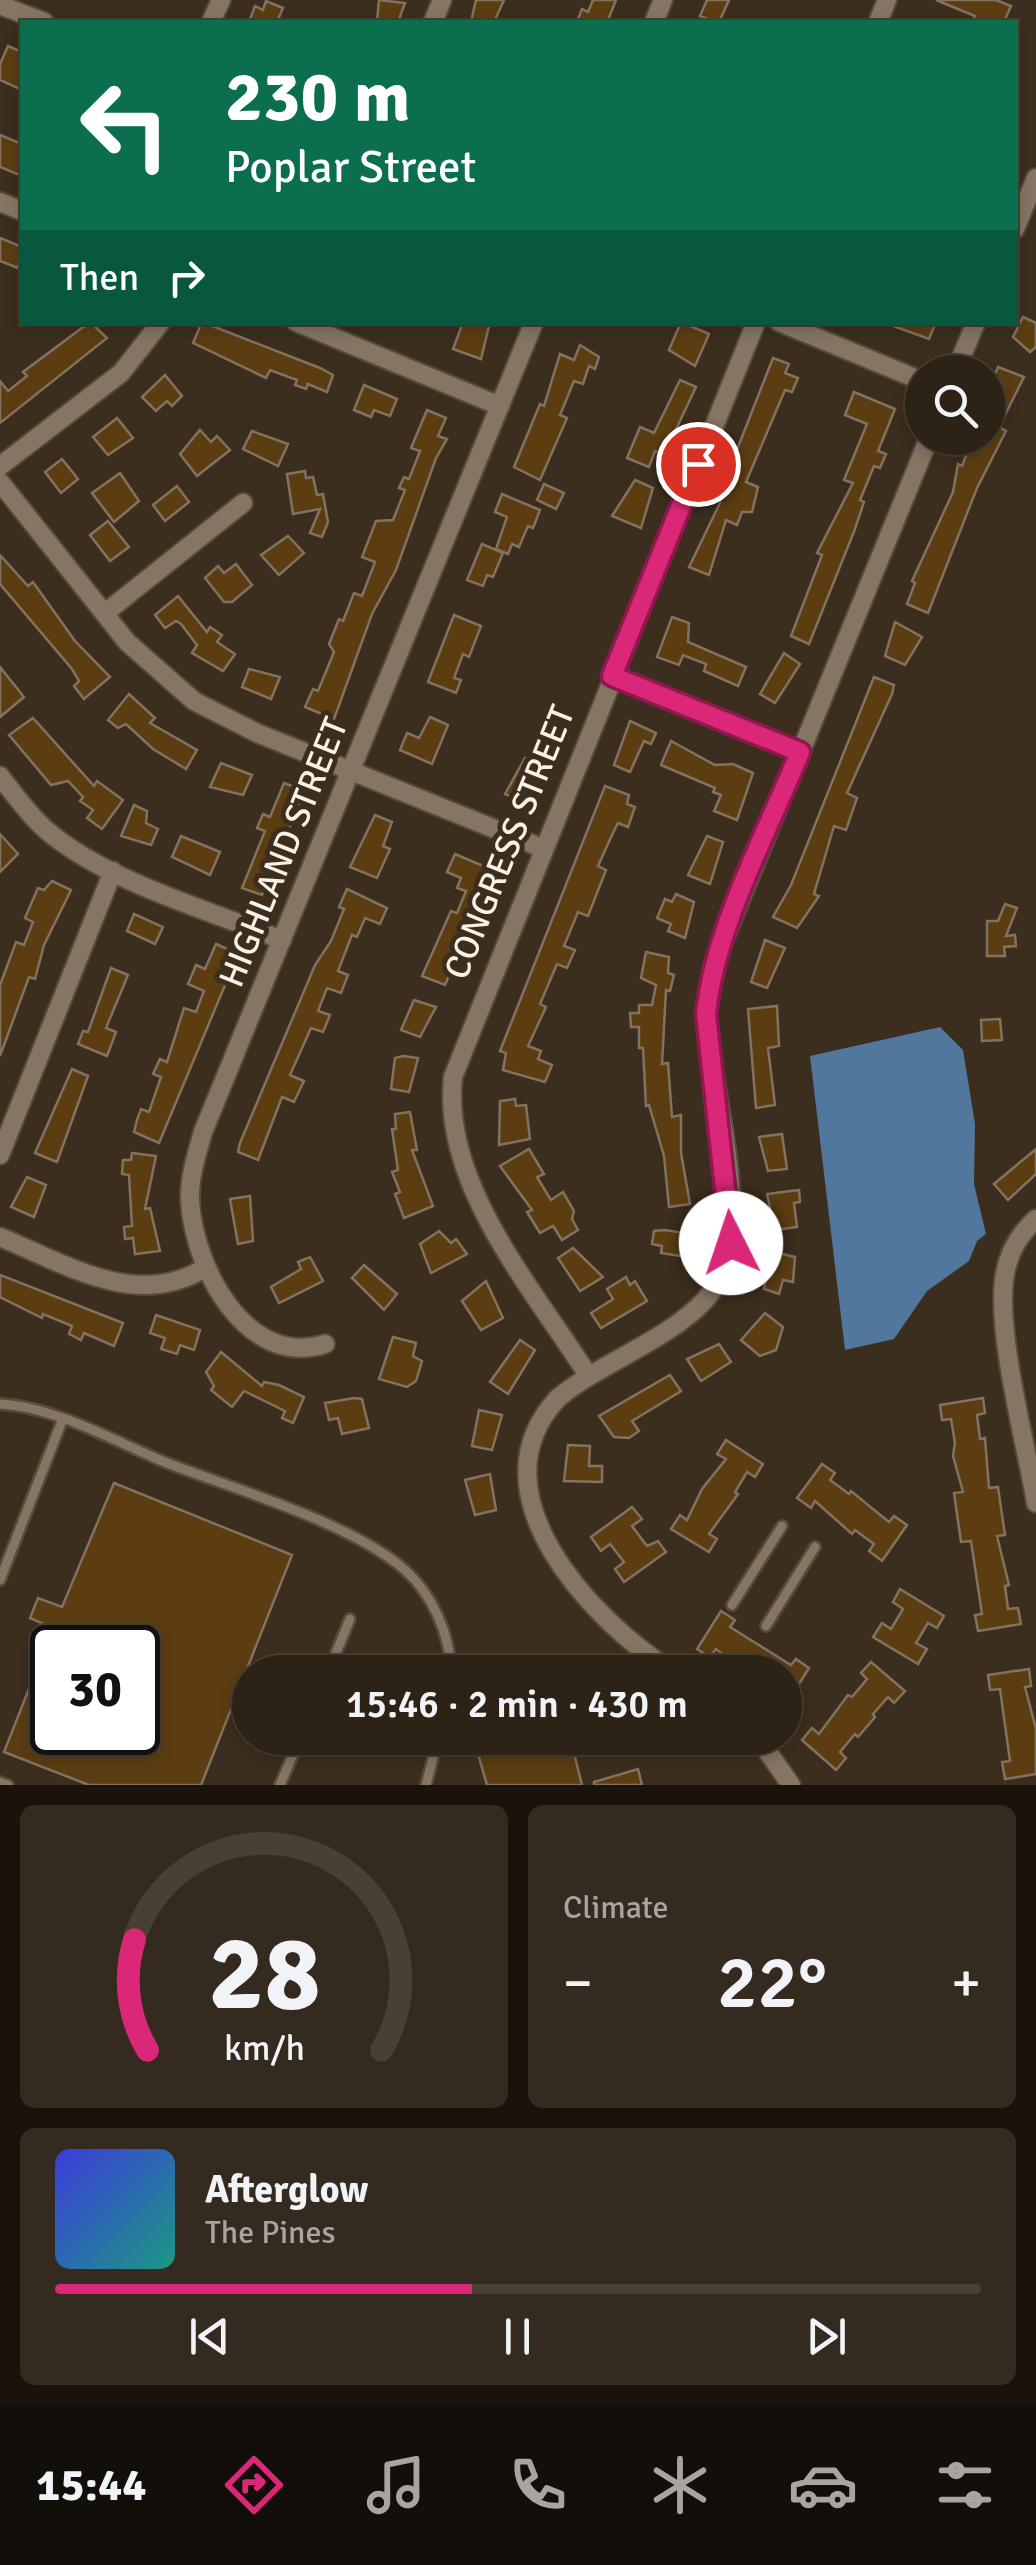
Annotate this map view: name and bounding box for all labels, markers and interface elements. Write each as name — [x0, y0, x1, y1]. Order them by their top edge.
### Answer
text: 230 m — [225, 54, 410, 140]
icon: left — [60, 60, 190, 190]
text: Poplar Street — [225, 140, 476, 195]
icon: right — [159, 250, 214, 305]
text: Then — [60, 254, 139, 301]
map controls — [905, 355, 1005, 455]
button: search — [905, 355, 1005, 455]
pin — [656, 422, 741, 507]
icon: arrive — [671, 437, 726, 492]
street label: CONGRESS STREET — [435, 699, 584, 985]
street label: HIGHLAND STREET — [210, 711, 357, 993]
position arrow — [679, 1191, 783, 1295]
speed limit sign: 30 — [30, 1625, 160, 1755]
text: 15:46 · 2 min · 430 m — [346, 1681, 688, 1728]
text: Climate — [563, 1888, 669, 1927]
text: 28 — [208, 1910, 320, 2038]
text: 22° — [717, 1936, 827, 2029]
text: − — [563, 1949, 593, 2017]
text: + — [951, 1949, 981, 2017]
text: km/h — [224, 2026, 304, 2070]
text: Afterglow — [205, 2166, 368, 2213]
text: The Pines — [205, 2213, 336, 2252]
icon: previous — [182, 2309, 237, 2364]
icon: pause — [490, 2309, 545, 2364]
icon: next — [799, 2309, 854, 2364]
icon: directions — [219, 2450, 289, 2520]
icon: music — [361, 2450, 431, 2520]
icon: phone — [503, 2450, 573, 2520]
icon: climate — [645, 2450, 715, 2520]
icon: car — [788, 2450, 858, 2520]
icon: filters — [930, 2450, 1000, 2520]
text: 15:44 — [36, 2458, 147, 2513]

